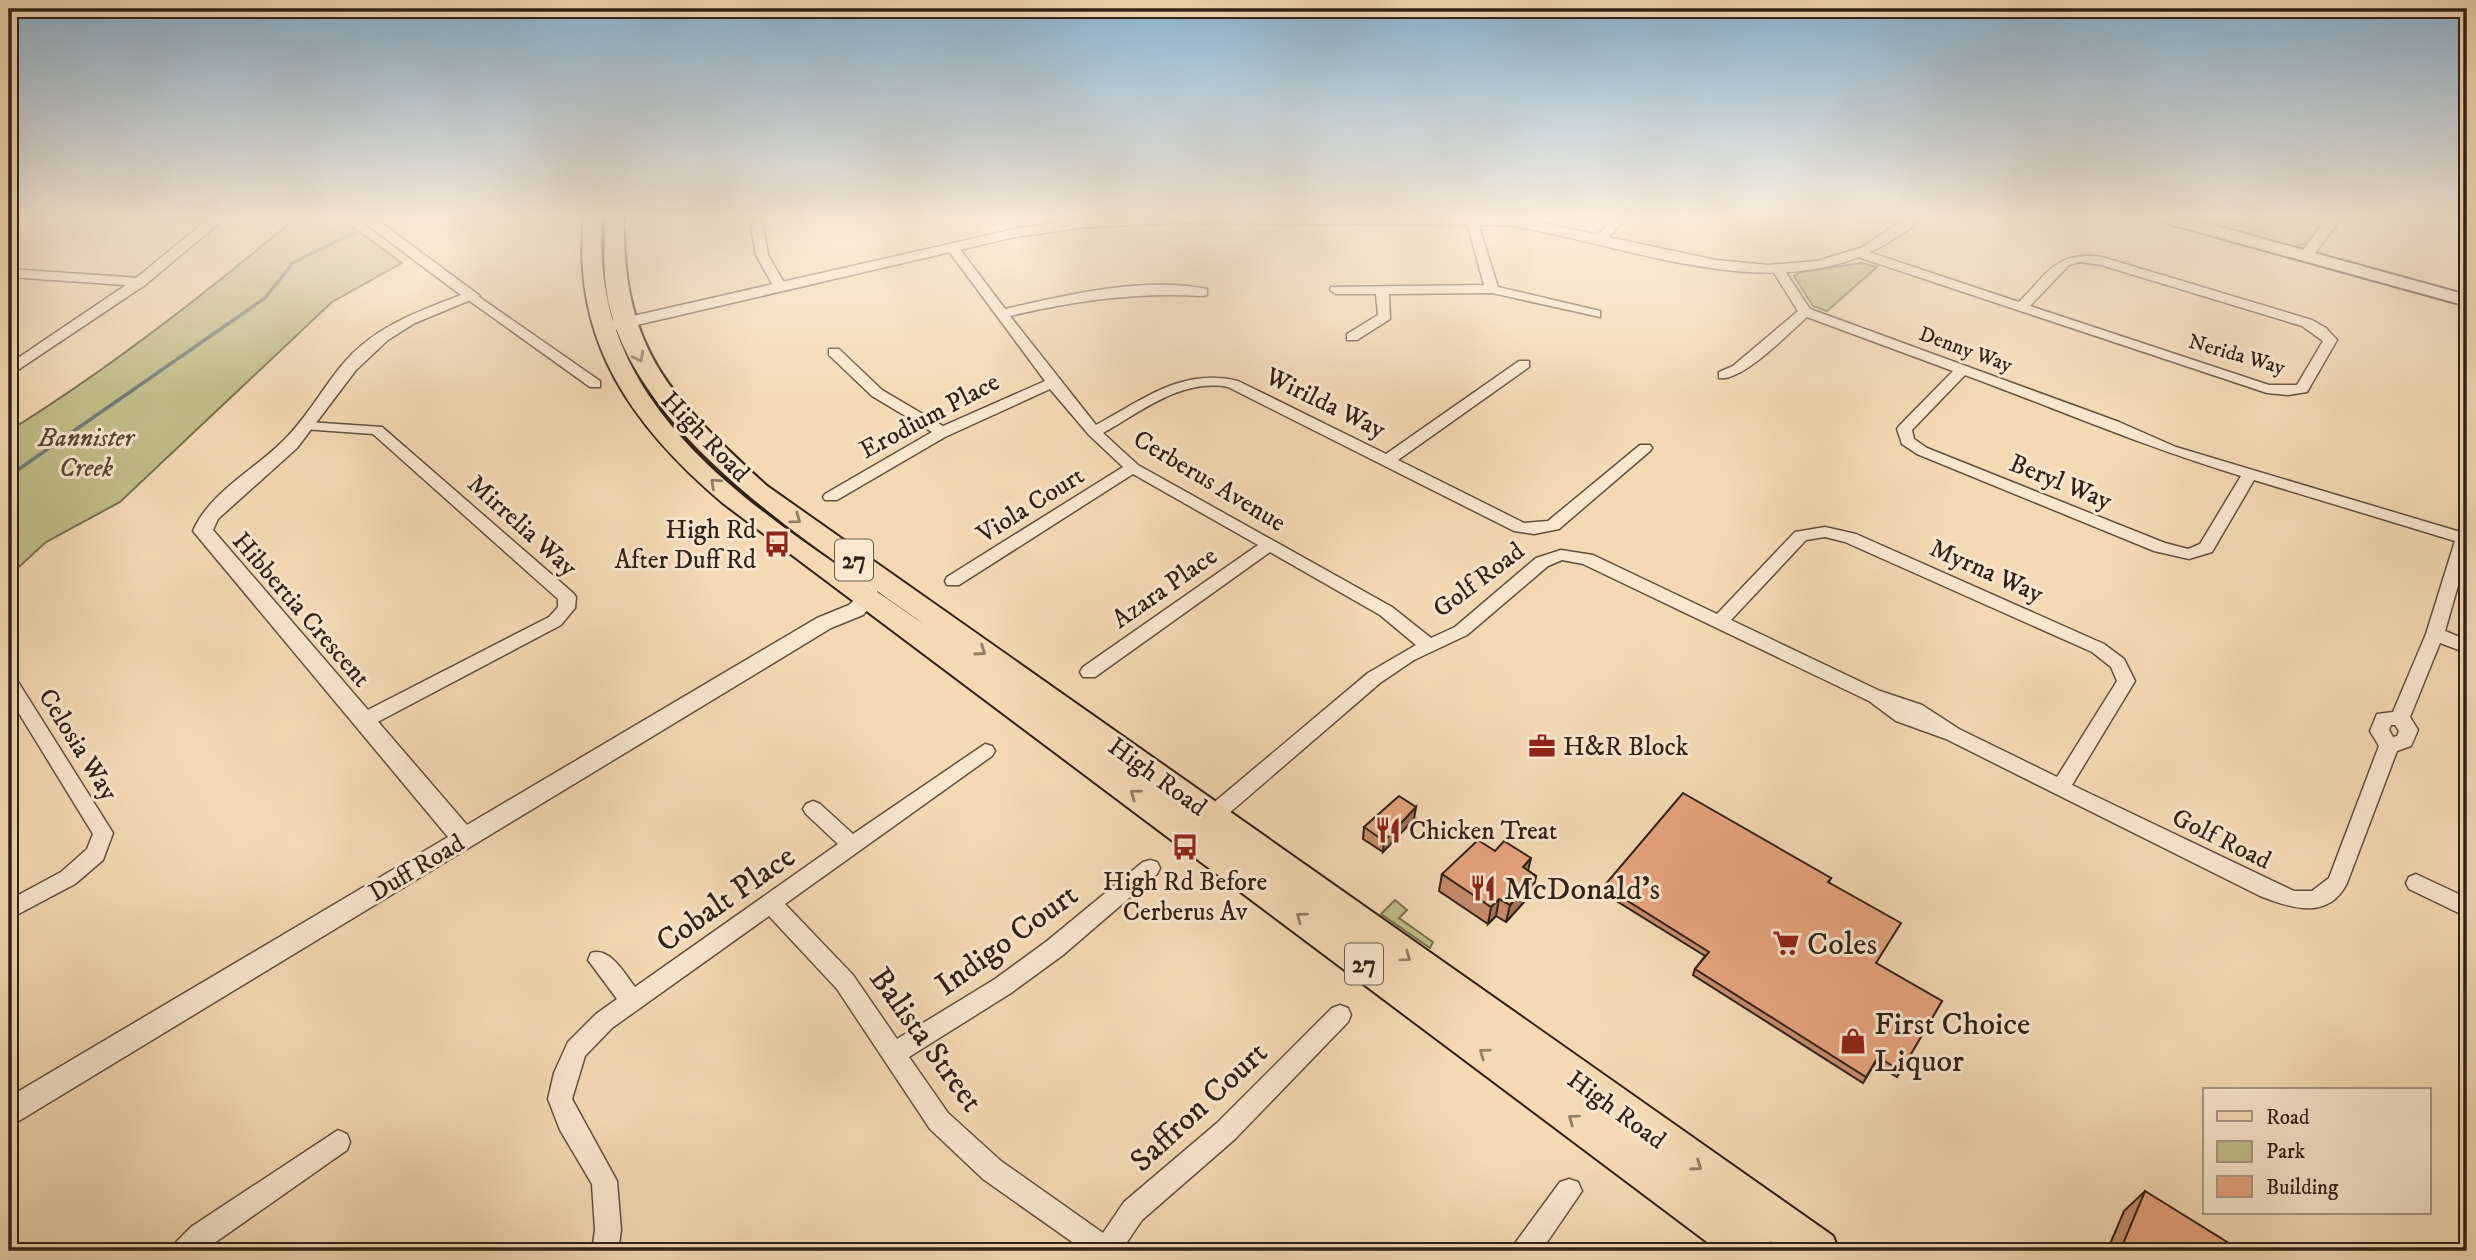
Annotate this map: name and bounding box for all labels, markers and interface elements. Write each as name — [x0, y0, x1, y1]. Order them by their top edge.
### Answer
street label: Denny Way — [1915, 321, 2017, 379]
street label: Nerida Way — [2185, 329, 2289, 381]
one-way arrow — [631, 349, 644, 362]
street label: Wirilda Way — [1259, 360, 1391, 447]
street label: Erodium Place — [854, 366, 1005, 467]
street label: High Road — [653, 384, 756, 490]
park label: Bannister Creek — [37, 422, 135, 485]
street label: Cerberus Avenue — [1127, 423, 1291, 540]
street label: Beryl Way — [2004, 447, 2117, 518]
street label: Viola Court — [970, 459, 1091, 552]
street label: Mirrelia Way — [460, 468, 585, 585]
one-way arrow — [710, 479, 723, 491]
one-way arrow — [788, 510, 801, 523]
place label: High Rd After Duff Rd — [615, 514, 756, 577]
street label: Hibbertia Crescent — [224, 526, 377, 694]
bus stop icon: High Rd After Duff Rd — [762, 529, 792, 559]
street label: Myrna Way — [1924, 532, 2049, 611]
street label: Golf Road — [1427, 535, 1531, 625]
road number: 27 — [835, 540, 873, 580]
street label: Azara Place — [1106, 540, 1224, 636]
one-way arrow — [973, 643, 986, 655]
street label: Celosia Way — [30, 683, 125, 807]
street label: High Road — [1101, 730, 1213, 824]
office icon: H&R Block — [1527, 731, 1557, 761]
place label: H&R Block — [1563, 731, 1689, 764]
one-way arrow — [1130, 790, 1143, 802]
street label: Golf Road — [2166, 801, 2276, 877]
restaurant icon: Chicken Treat — [1373, 815, 1403, 845]
place label: Chicken Treat — [1409, 815, 1557, 848]
street label: Duff Road — [363, 827, 471, 910]
bus stop icon: High Rd Before Cerberus Av — [1170, 832, 1200, 862]
street label: Cobalt Place — [649, 837, 803, 962]
place label: High Rd Before Cerberus Av — [1103, 866, 1267, 929]
place label: McDonald's — [1504, 870, 1660, 910]
restaurant icon: McDonald's — [1468, 873, 1498, 903]
street label: Indigo Court — [928, 876, 1086, 1006]
one-way arrow — [1296, 913, 1308, 926]
place label: Coles — [1807, 925, 1877, 965]
supermarket icon: Coles — [1771, 928, 1801, 958]
road number: 27 — [1345, 944, 1383, 984]
one-way arrow — [1398, 949, 1411, 962]
street label: Balista Street — [860, 960, 991, 1120]
place label: First Choice Liquor — [1874, 1005, 2030, 1082]
shop icon: First Choice Liquor — [1838, 1026, 1868, 1056]
street label: Saffron Court — [1122, 1034, 1277, 1181]
one-way arrow — [1479, 1048, 1491, 1061]
street label: High Road — [1560, 1063, 1672, 1157]
legend — [2203, 1088, 2430, 1214]
text: Road — [2266, 1105, 2310, 1131]
one-way arrow — [1568, 1114, 1581, 1127]
text: Park — [2266, 1139, 2306, 1165]
one-way arrow — [1689, 1158, 1702, 1170]
text: Building — [2266, 1175, 2339, 1201]

